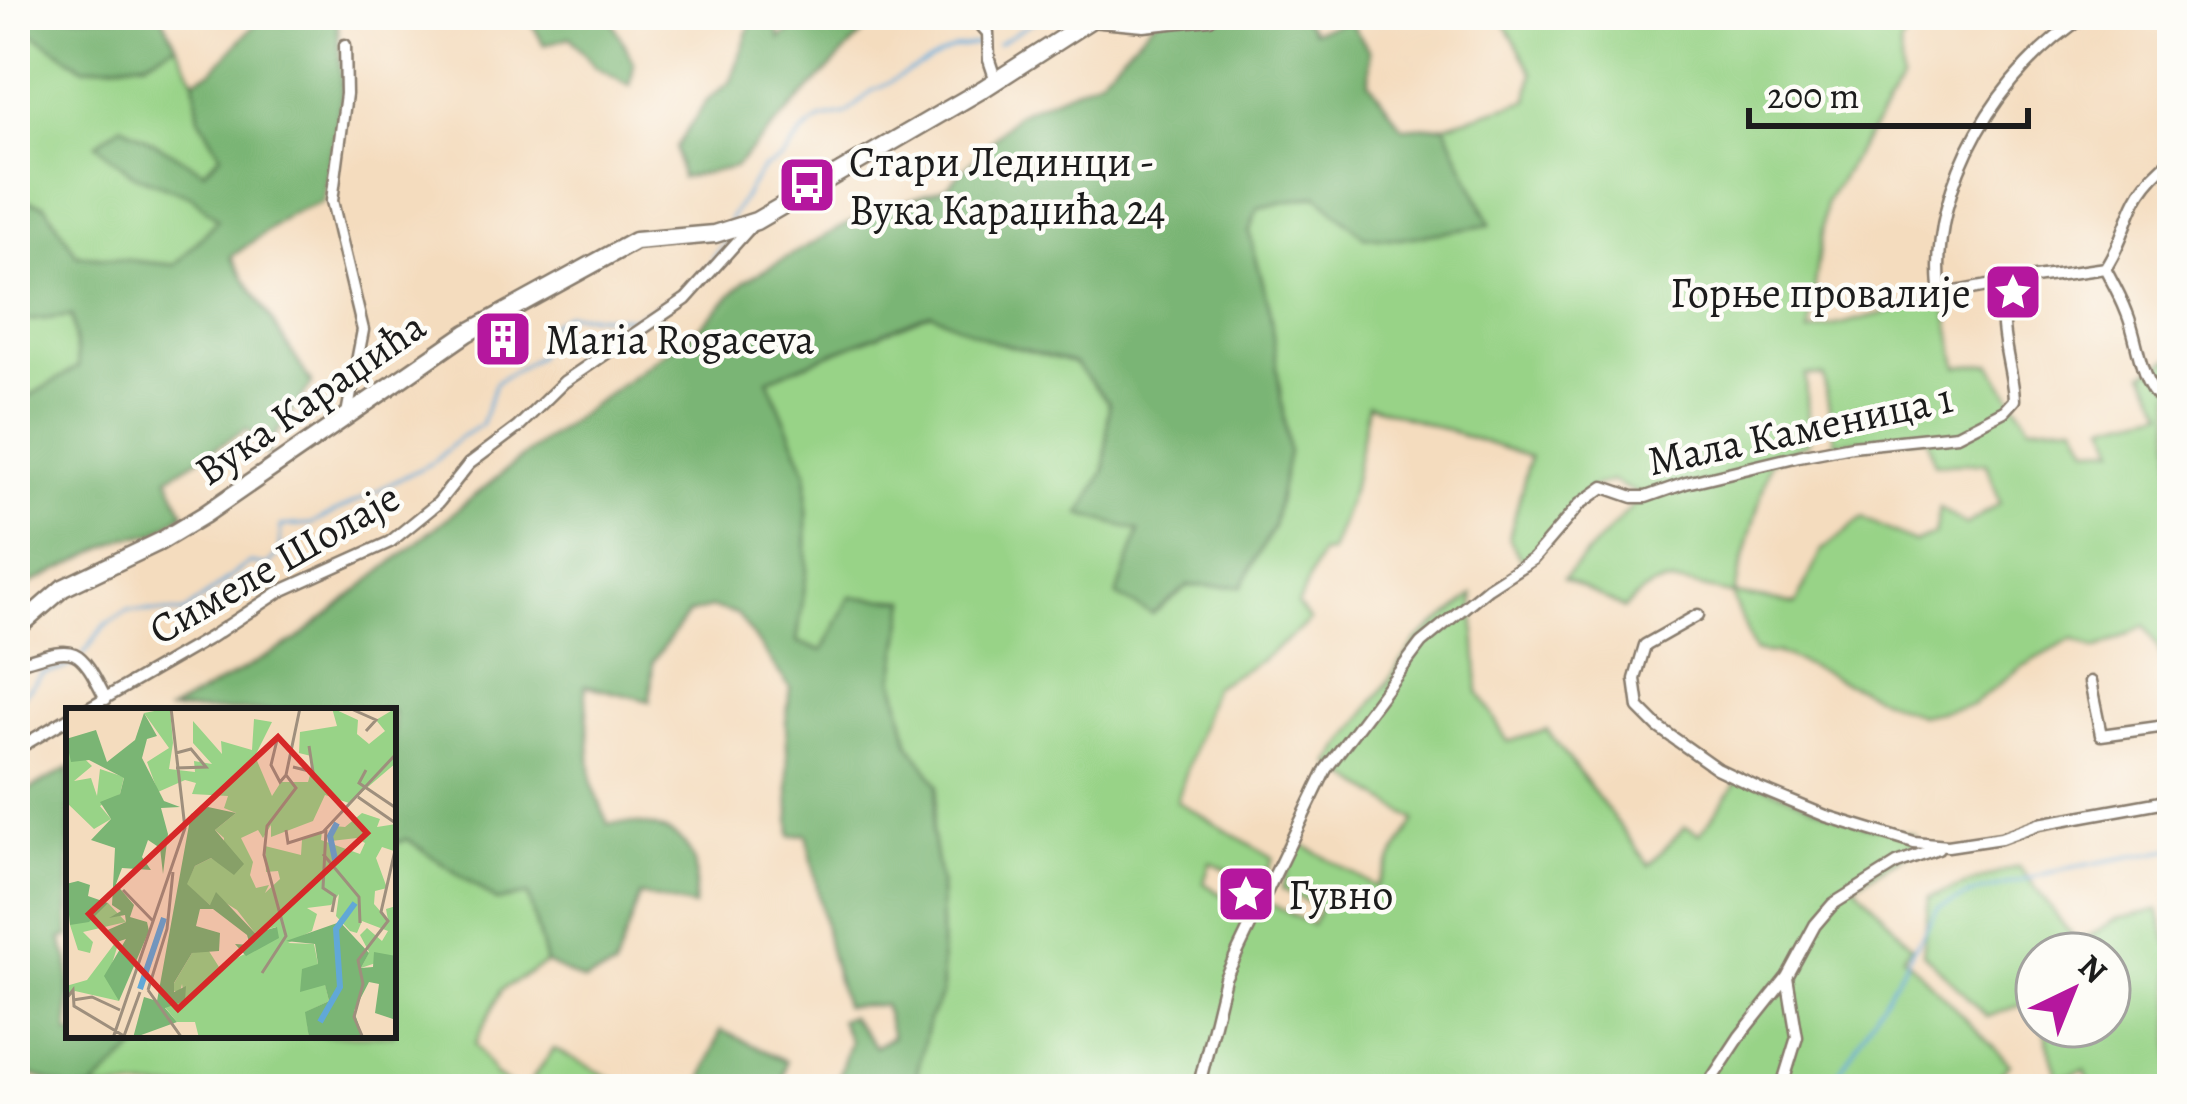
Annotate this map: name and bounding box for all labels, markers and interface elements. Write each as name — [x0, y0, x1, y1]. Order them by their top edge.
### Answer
scale bar — [1749, 54, 2028, 128]
text: 200 m — [1767, 71, 1860, 120]
place label: Стари Лединци - Вука Караџића 24 — [849, 133, 1166, 238]
bus stop icon: Стари Лединци - Вука Караџића 24 — [776, 154, 838, 216]
place icon: Горње провалије — [1982, 261, 2044, 323]
place label: Горње провалије — [1670, 264, 1971, 321]
street label: Вука Караџића — [183, 297, 437, 499]
building icon: Maria Rogaceva — [472, 308, 534, 370]
place label: Maria Rogaceva — [545, 311, 815, 368]
street label: Мала Каменица 1 — [1642, 369, 1958, 489]
street label: Симеле Шолаје — [138, 468, 410, 658]
inset map — [66, 708, 396, 1038]
place icon: Гувно — [1215, 863, 1277, 925]
place label: Гувно — [1288, 866, 1393, 923]
north arrow — [2013, 930, 2133, 1050]
text: N — [2069, 944, 2117, 993]

